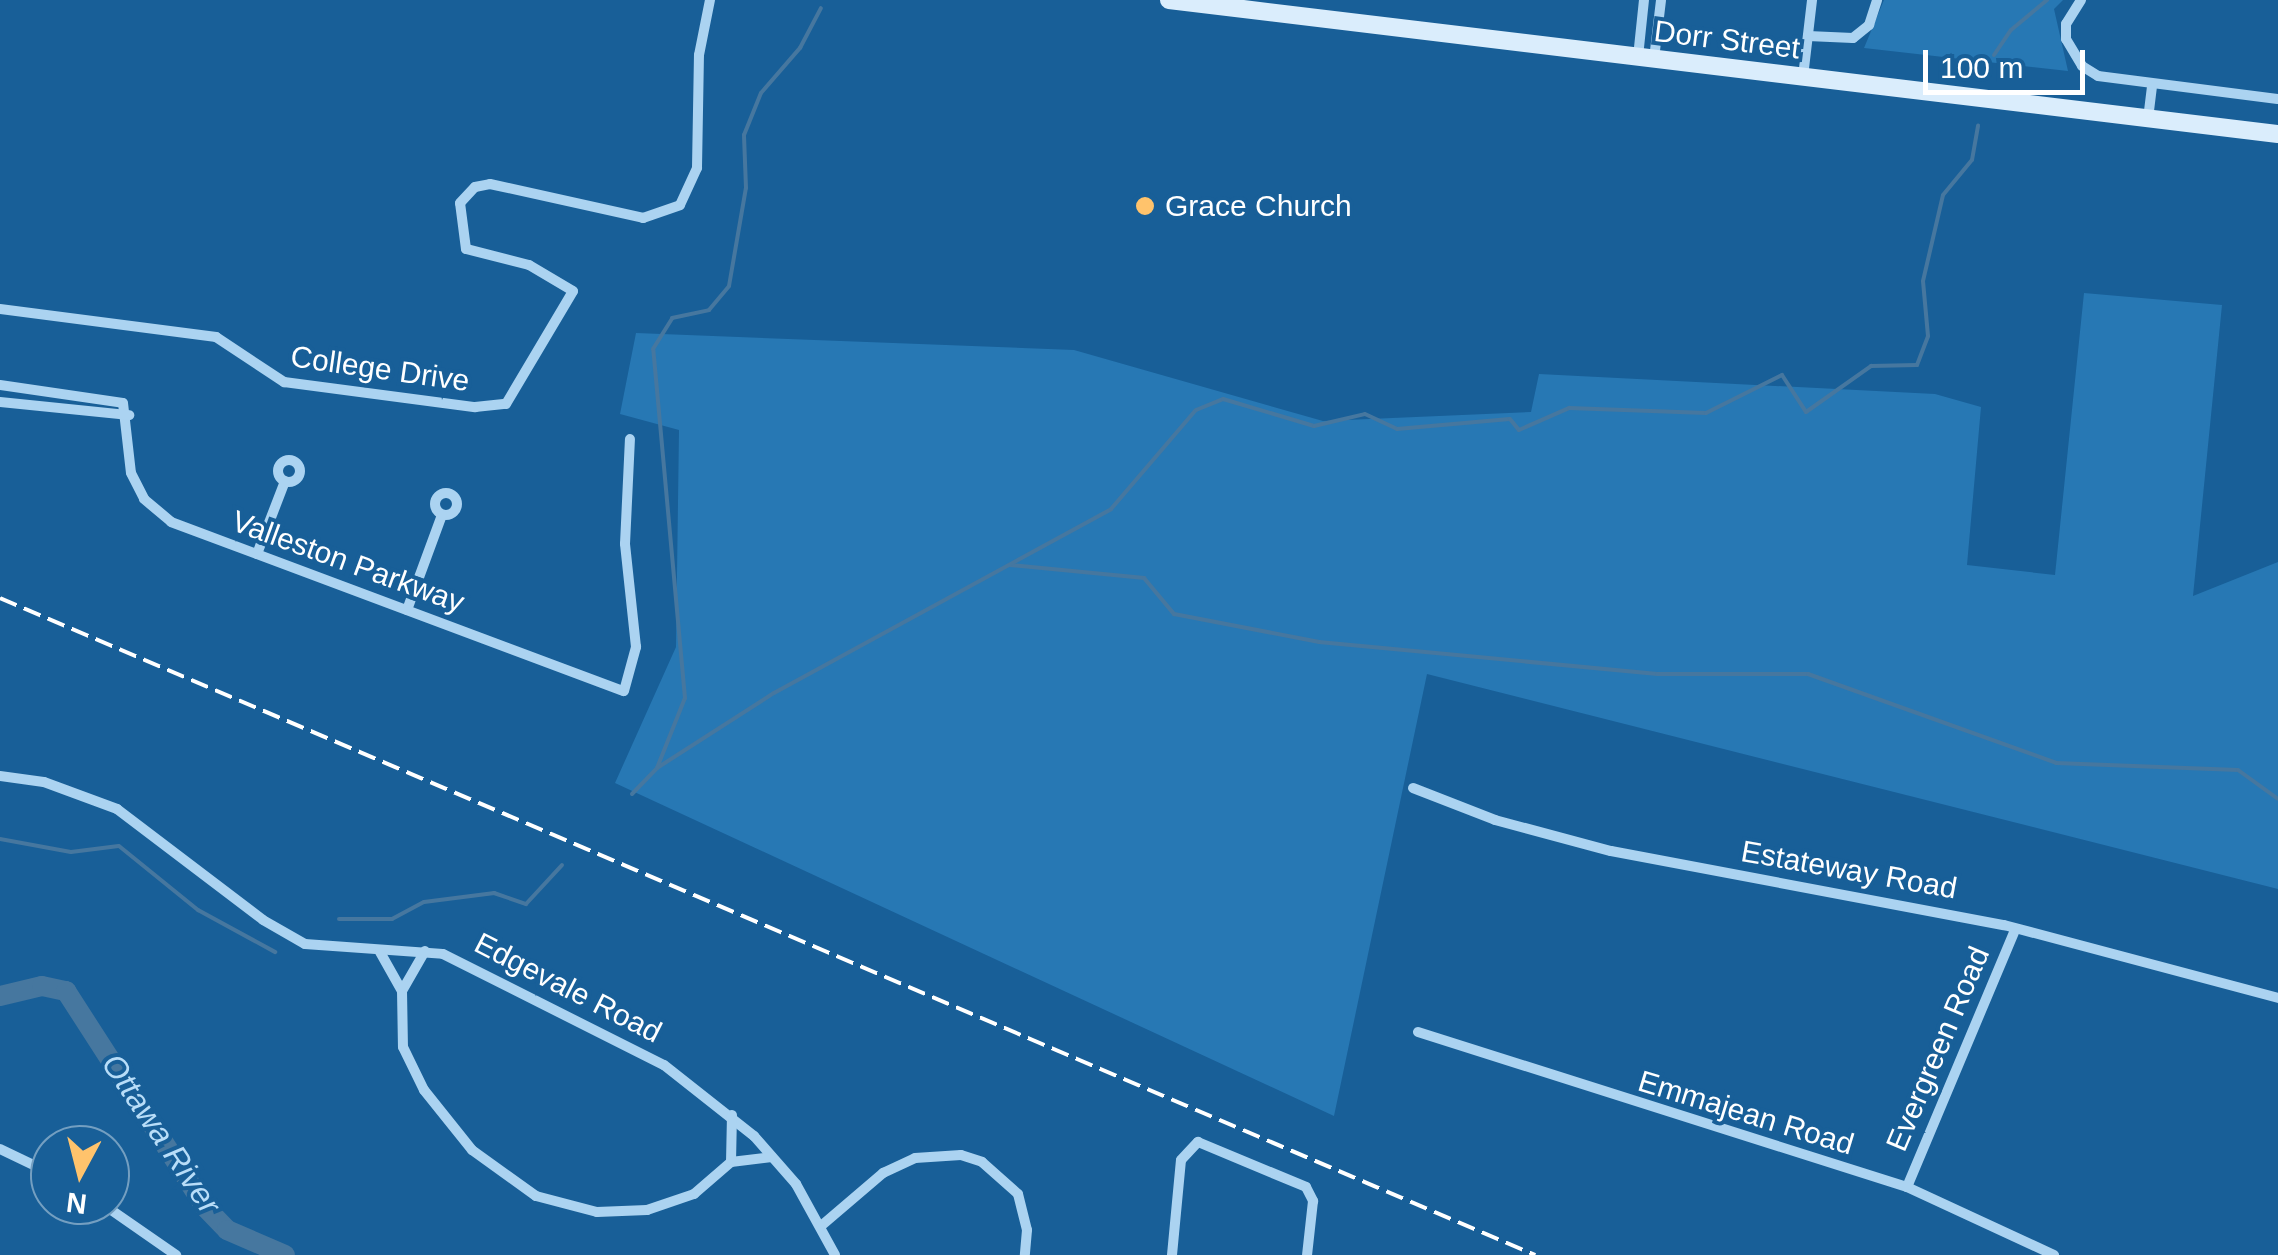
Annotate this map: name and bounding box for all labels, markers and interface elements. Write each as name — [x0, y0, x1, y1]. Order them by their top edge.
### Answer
street label: Dorr Street — [1652, 13, 1802, 67]
scale bar — [1928, 30, 2090, 92]
text: 100 m — [1940, 51, 2023, 84]
place label: Grace Church — [1165, 188, 1352, 224]
marker: Grace Church — [1134, 195, 1156, 217]
street label: College Drive — [288, 339, 472, 399]
street label: Valleston Parkway — [227, 503, 469, 621]
street label: Estateway Road — [1738, 833, 1960, 907]
street label: Edgevale Road — [468, 925, 668, 1051]
street label: Evergreen Road — [1879, 941, 1997, 1157]
water label: Ottawa River — [93, 1047, 229, 1221]
street label: Emmajean Road — [1634, 1063, 1858, 1163]
north arrow — [30, 1125, 130, 1225]
text: N — [65, 1187, 88, 1220]

